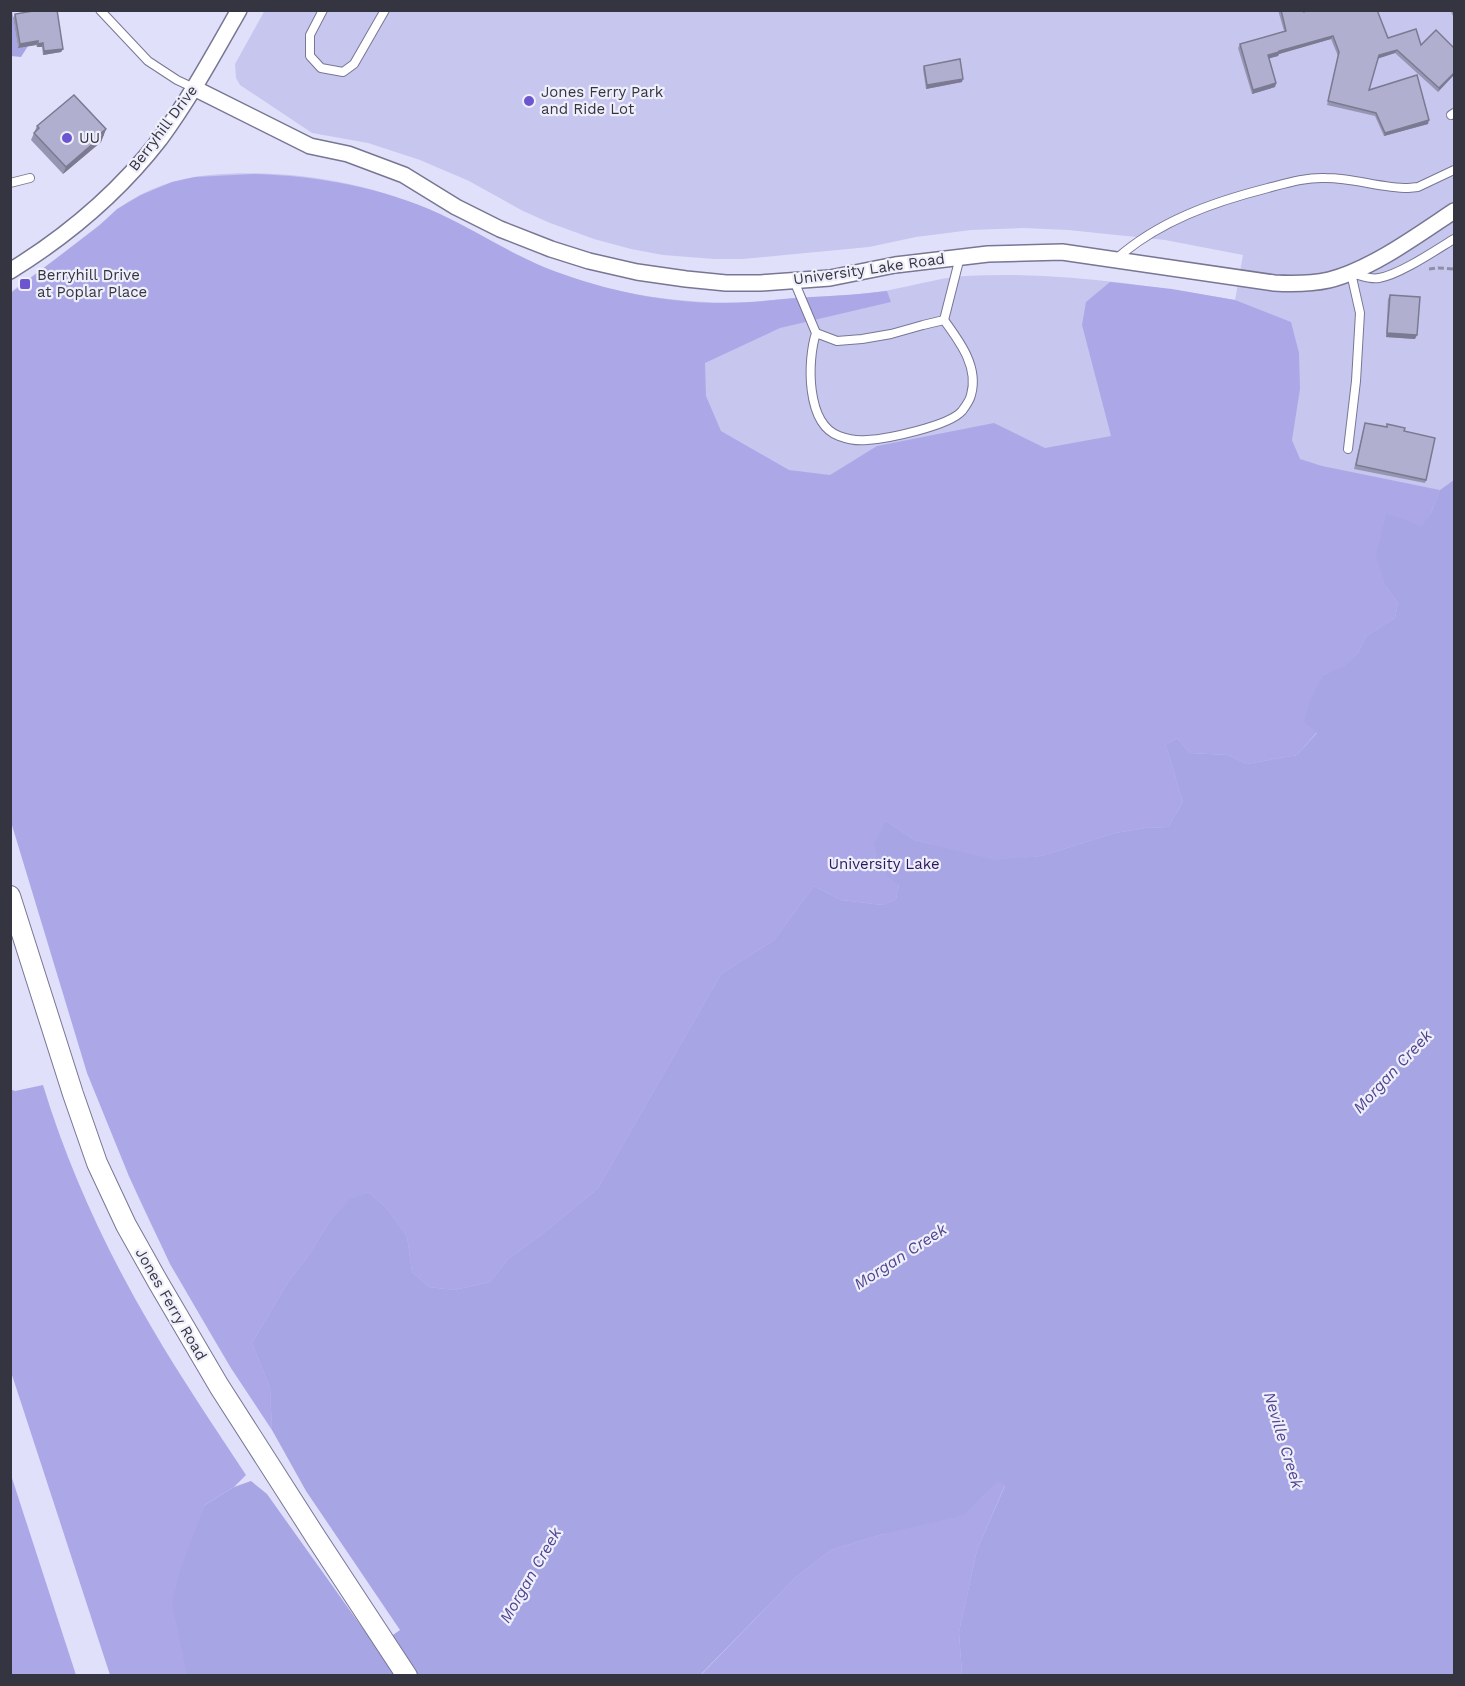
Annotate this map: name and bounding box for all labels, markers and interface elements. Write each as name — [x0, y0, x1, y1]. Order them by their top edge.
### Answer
street label: Berryhill Drive — [125, 82, 201, 174]
place label: Jones Ferry Park and Ride Lot — [541, 83, 664, 118]
marker: Jones Ferry Park and Ride Lot — [522, 94, 536, 108]
place label: UU — [79, 129, 100, 147]
marker: UU — [60, 131, 74, 145]
street label: University Lake Road — [792, 249, 946, 289]
place label: Berryhill Drive at Poplar Place — [37, 266, 147, 301]
marker: Berryhill Drive at Poplar Place — [18, 277, 32, 291]
park label: University Lake — [828, 855, 940, 873]
water label: Morgan Creek — [1349, 1025, 1437, 1117]
water label: Morgan Creek — [850, 1219, 951, 1293]
street label: Jones Ferry Road — [132, 1245, 210, 1363]
water label: Neville Creek — [1260, 1390, 1308, 1492]
water label: Morgan Creek — [495, 1523, 566, 1626]

